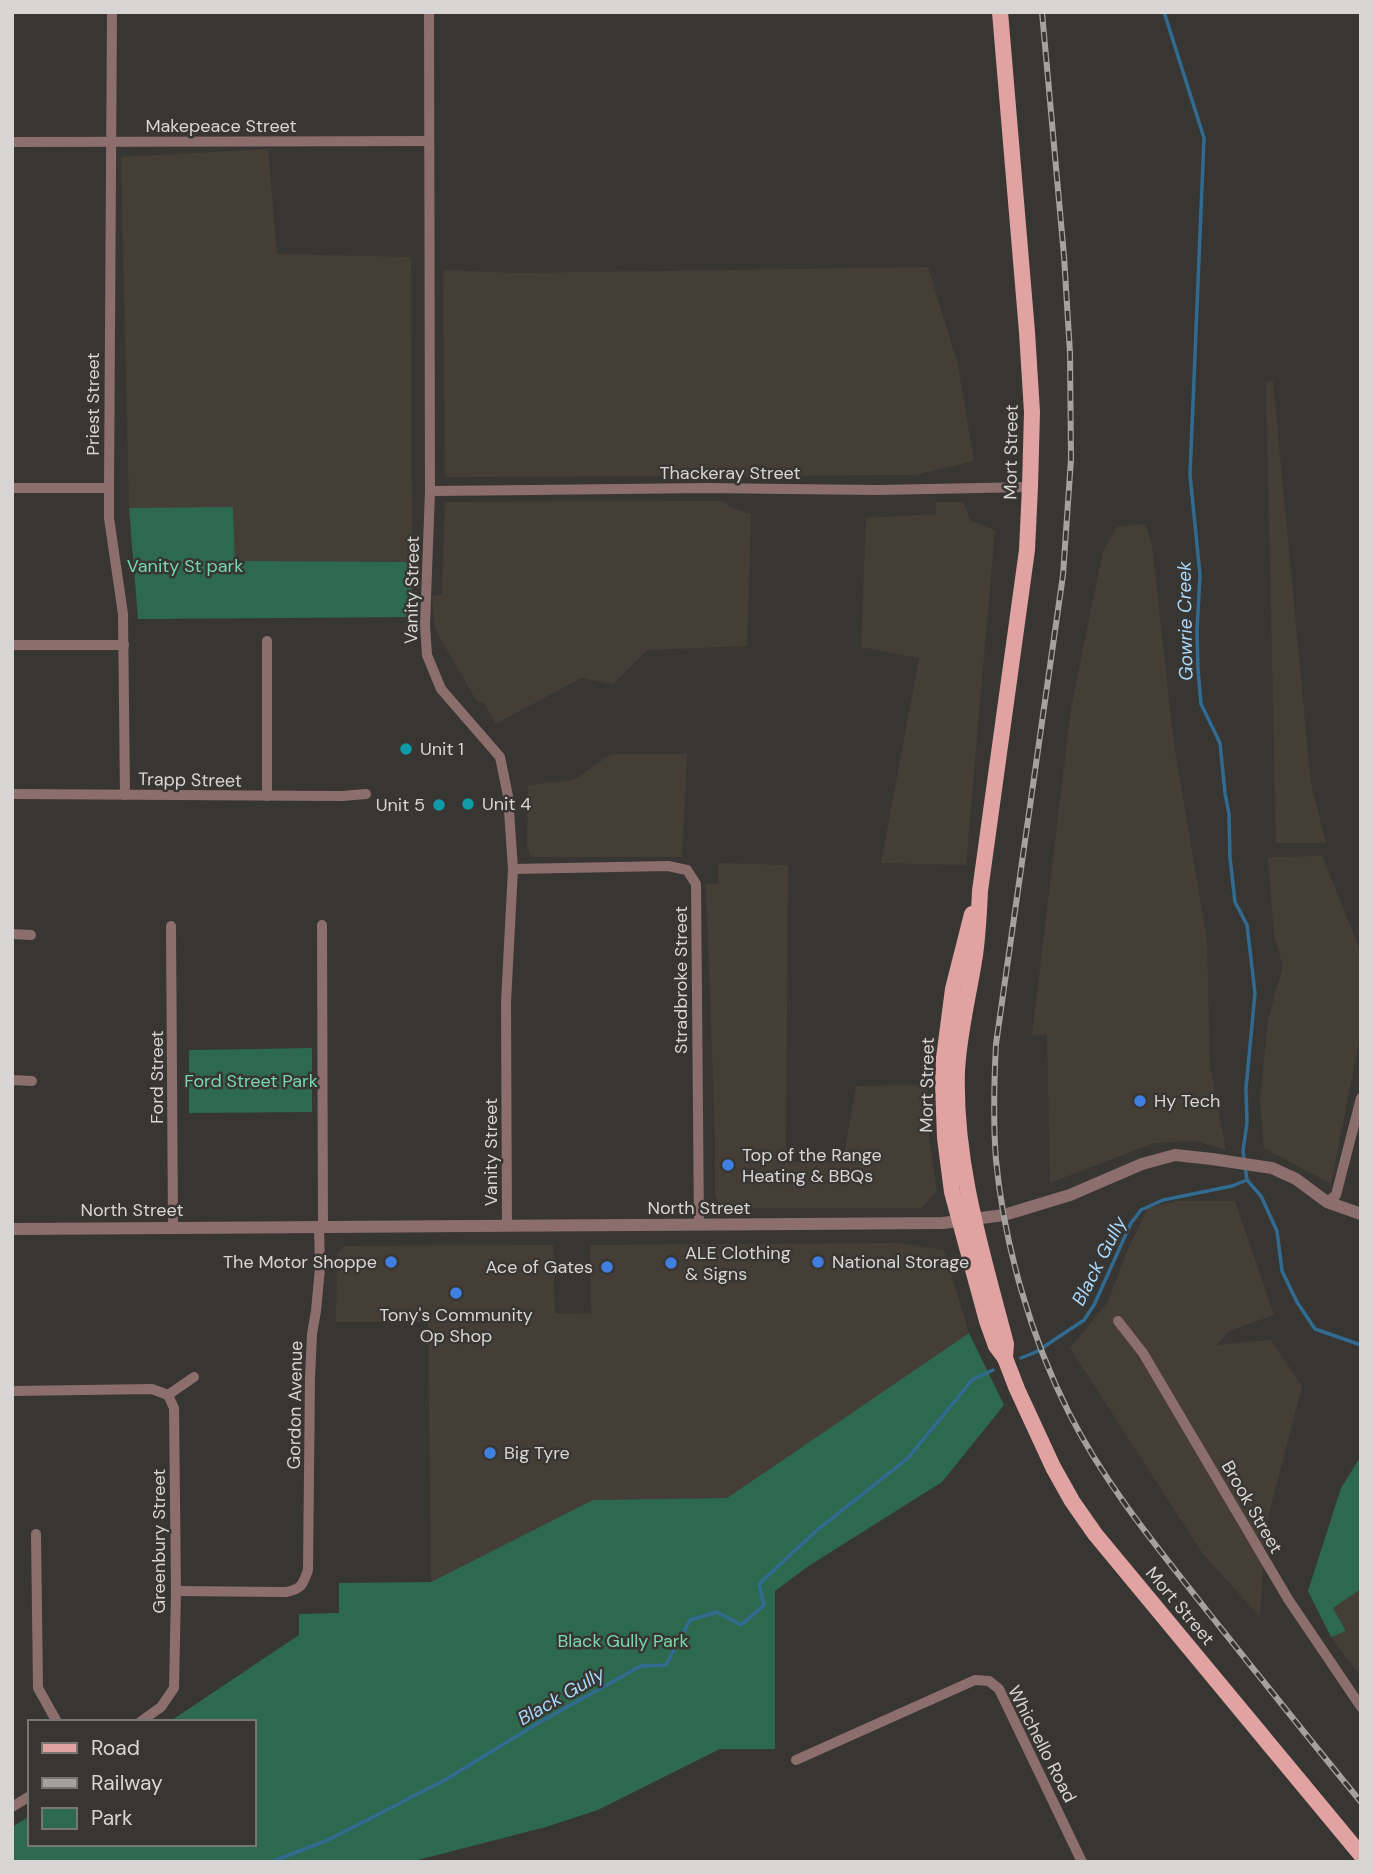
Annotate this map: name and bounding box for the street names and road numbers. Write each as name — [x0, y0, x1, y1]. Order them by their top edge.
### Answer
street label: Makepeace Street — [145, 114, 297, 138]
street label: Priest Street — [81, 352, 105, 456]
street label: Mort Street — [998, 404, 1024, 500]
street label: Thackeray Street — [659, 461, 801, 485]
street label: Vanity Street — [399, 536, 425, 644]
street label: Trapp Street — [138, 767, 242, 793]
street label: Stradbroke Street — [669, 906, 693, 1054]
street label: Ford Street — [145, 1030, 169, 1124]
street label: Mort Street — [914, 1037, 940, 1133]
street label: Vanity Street — [479, 1098, 503, 1206]
street label: North Street — [648, 1196, 750, 1220]
street label: North Street — [81, 1198, 183, 1222]
street label: Gordon Avenue — [282, 1340, 308, 1470]
street label: Brook Street — [1216, 1456, 1288, 1558]
street label: Greenbury Street — [147, 1469, 171, 1613]
street label: Mort Street — [1140, 1562, 1220, 1650]
street label: Whichello Road — [1002, 1681, 1082, 1807]

